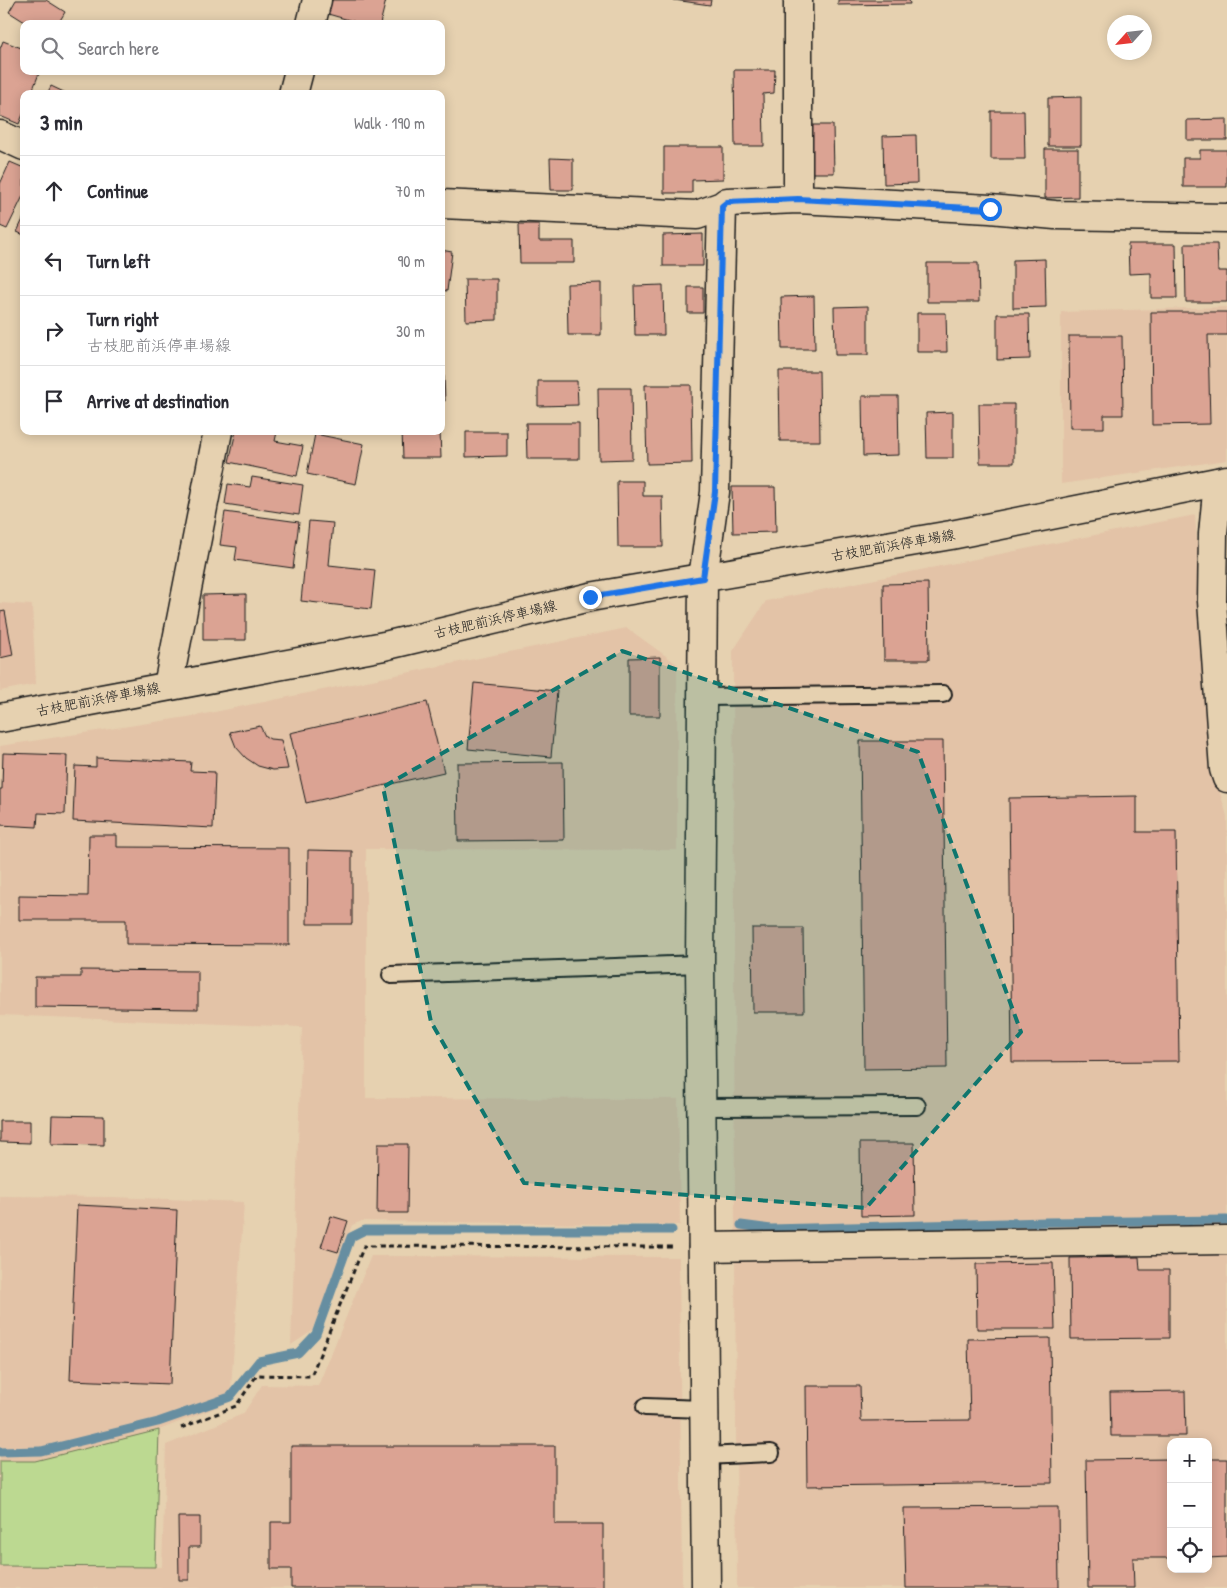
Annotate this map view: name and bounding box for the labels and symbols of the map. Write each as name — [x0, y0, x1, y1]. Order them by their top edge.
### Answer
north arrow — [1107, 15, 1152, 60]
route start — [979, 198, 1002, 221]
street label: 古枝肥前浜停車場線 — [829, 524, 957, 565]
route end — [579, 586, 602, 609]
street label: 古枝肥前浜停車場線 — [431, 595, 558, 642]
street label: 古枝肥前浜停車場線 — [34, 677, 162, 720]

